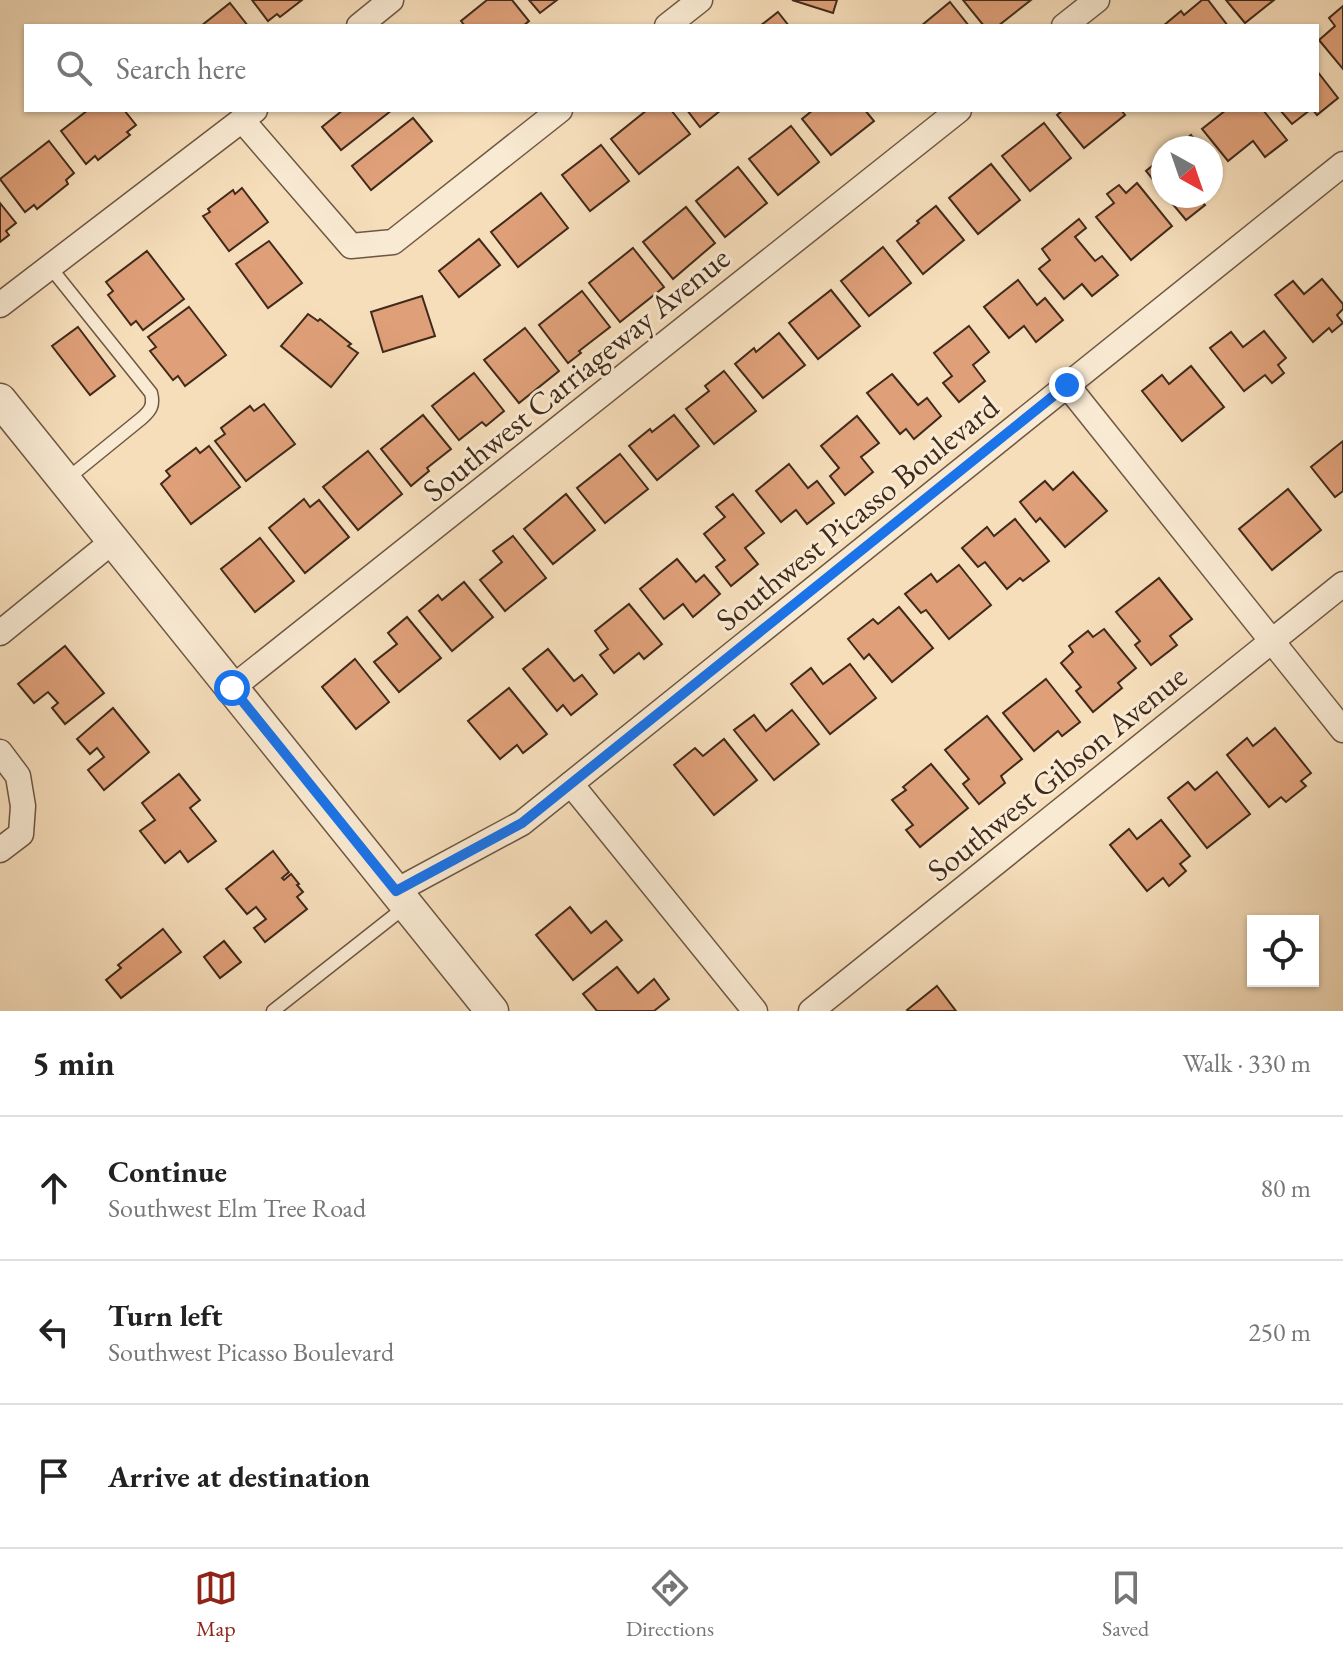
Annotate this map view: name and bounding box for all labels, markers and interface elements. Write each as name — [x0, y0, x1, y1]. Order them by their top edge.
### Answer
search box — [24, 24, 1319, 112]
icon: search — [52, 46, 96, 90]
text: Search here — [116, 49, 246, 88]
north arrow — [1151, 136, 1223, 208]
street label: Southwest Carriageway Avenue — [414, 237, 738, 511]
route end — [1049, 367, 1085, 403]
street label: Southwest Picasso Boulevard — [707, 385, 1008, 640]
street label: Southwest Gibson Avenue — [918, 655, 1196, 891]
route start — [214, 670, 250, 706]
map controls — [1247, 915, 1319, 987]
button: locate — [1247, 915, 1319, 987]
text: 5 min — [32, 1041, 115, 1085]
text: Walk · 330 m — [1183, 1046, 1311, 1080]
text: Continue — [108, 1152, 227, 1191]
icon: ahead — [32, 1166, 76, 1210]
text: 80 m — [1261, 1171, 1311, 1205]
text: Southwest Elm Tree Road — [108, 1191, 366, 1225]
text: Turn left — [108, 1296, 222, 1335]
icon: left — [32, 1310, 76, 1354]
text: 250 m — [1248, 1315, 1311, 1349]
text: Southwest Picasso Boulevard — [108, 1335, 394, 1369]
icon: arrive — [32, 1454, 76, 1498]
text: Arrive at destination — [108, 1457, 370, 1496]
tab: Map — [194, 1566, 238, 1643]
tab: Directions — [626, 1566, 714, 1643]
tab: Saved — [1102, 1566, 1149, 1643]

